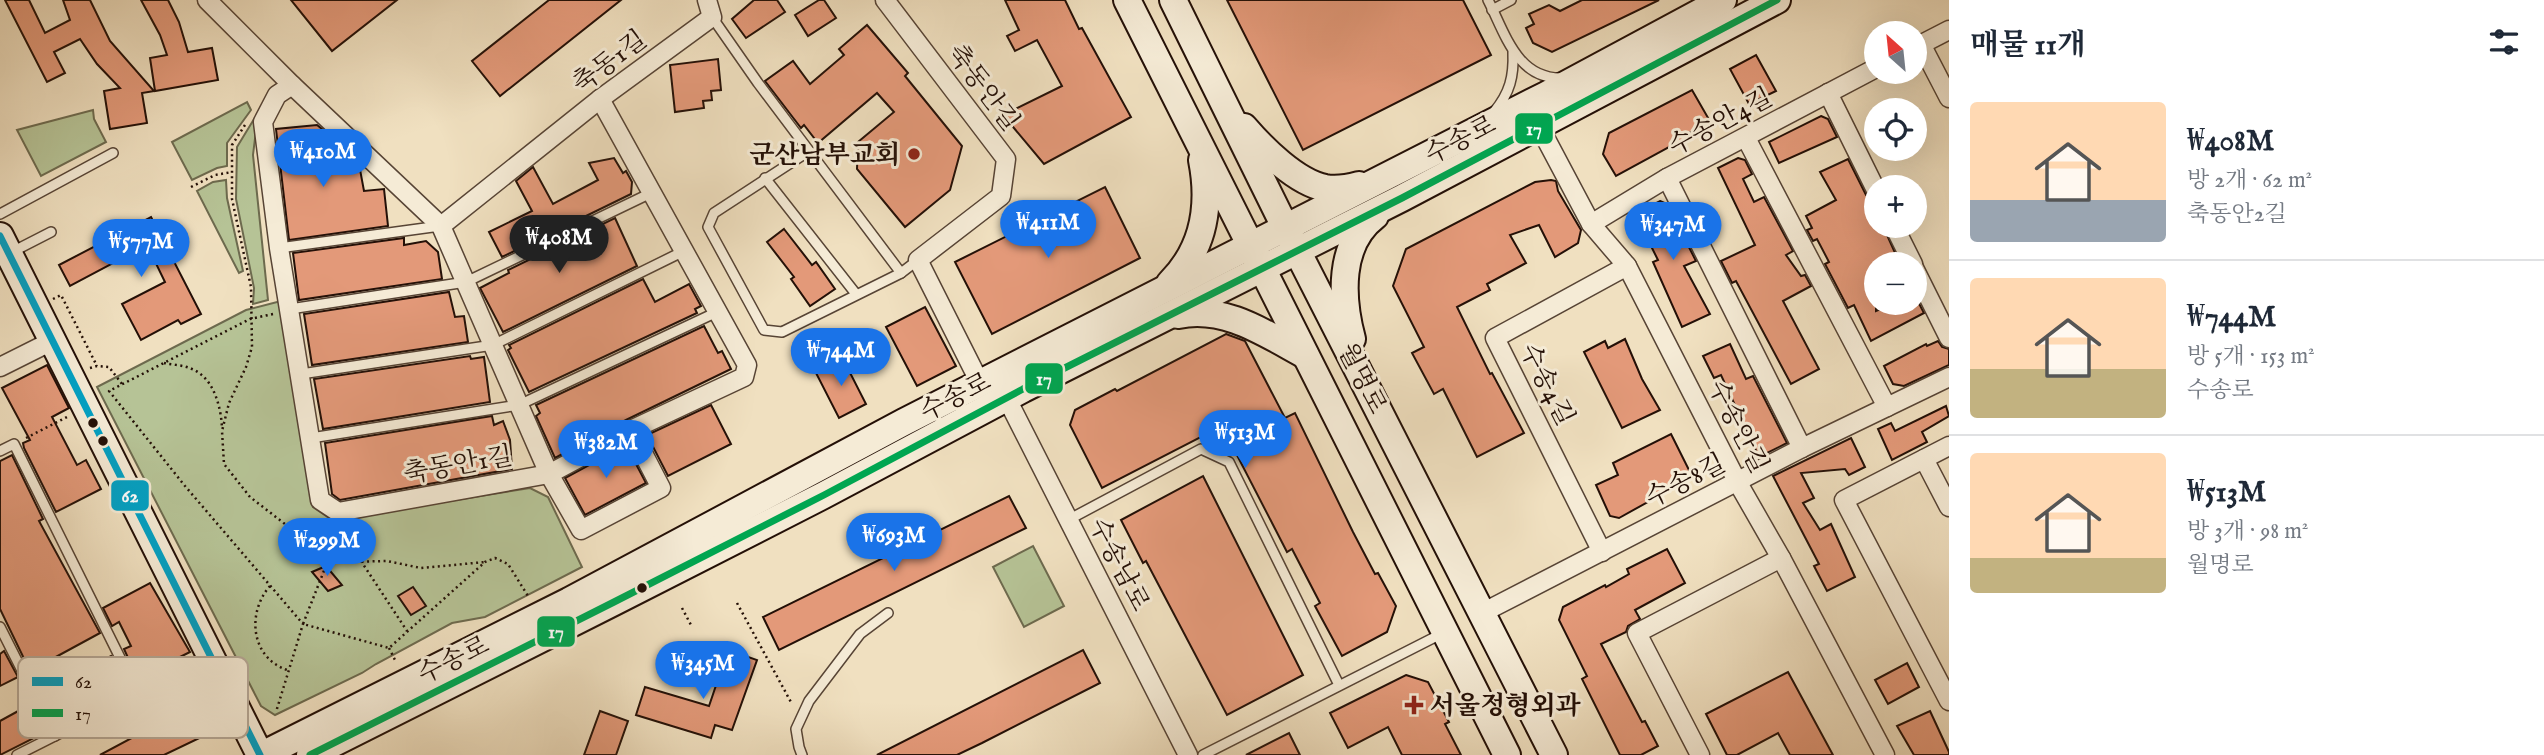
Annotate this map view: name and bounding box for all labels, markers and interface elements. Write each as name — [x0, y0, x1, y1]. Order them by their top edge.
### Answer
north arrow — [1864, 21, 1927, 84]
map controls — [1864, 21, 1927, 315]
street label: 축동1길 — [566, 23, 654, 101]
icon: filters — [2485, 23, 2523, 61]
text: 매물 11개 — [1970, 27, 2086, 65]
street label: 축동안길 — [939, 38, 1026, 138]
street label: 수송안4길 — [1663, 81, 1778, 163]
button: locate — [1864, 98, 1927, 161]
street label: 수송로 — [1420, 109, 1502, 172]
line badge: 17 — [1514, 112, 1554, 145]
text: 17 — [1526, 118, 1542, 142]
text: ₩408M — [2187, 123, 2274, 161]
pin: ₩410M — [274, 130, 372, 189]
icon: home — [2026, 130, 2110, 214]
text: ₩410M — [290, 137, 356, 166]
place label: 군산남부교회 — [749, 139, 900, 172]
marker: 군산남부교회 — [906, 146, 922, 162]
text: 방 2개 · 62 m² — [2187, 166, 2312, 195]
button: + — [1864, 175, 1927, 238]
text: 축동안2길 — [2187, 200, 2287, 229]
pin: ₩411M — [999, 201, 1097, 260]
pin: ₩347M — [1624, 202, 1722, 262]
text: ₩411M — [1016, 208, 1080, 237]
text: ₩347M — [1640, 210, 1706, 239]
pin: ₩408M — [510, 216, 608, 275]
pin: ₩577M — [92, 219, 190, 279]
text: ₩408M — [526, 223, 592, 252]
text: ₩577M — [108, 227, 174, 256]
button: − — [1864, 252, 1927, 315]
text: ₩744M — [2187, 299, 2276, 337]
icon: home — [2026, 306, 2110, 390]
pin: ₩744M — [792, 328, 890, 388]
text: ₩744M — [807, 336, 875, 365]
street label: 월명로 — [1330, 338, 1393, 420]
street label: 수송4길 — [1512, 338, 1581, 431]
text: 방 5개 · 153 m² — [2187, 342, 2315, 371]
line badge: 17 — [1024, 362, 1064, 395]
street label: 수송로 — [915, 366, 997, 429]
text: 17 — [1036, 368, 1052, 392]
street label: 수송안길 — [1700, 374, 1775, 479]
text: 수송로 — [2187, 376, 2254, 405]
pin: ₩513M — [1196, 410, 1294, 470]
unlabelled marker — [86, 416, 100, 430]
text: ₩513M — [1215, 418, 1275, 447]
pin: ₩382M — [557, 420, 655, 480]
text: ₩382M — [574, 428, 638, 457]
unlabelled marker — [96, 434, 110, 448]
street label: 축동안1길 — [401, 440, 515, 491]
street label: 수송8길 — [1640, 447, 1731, 515]
text: ₩513M — [2187, 474, 2266, 512]
line badge: 62 — [110, 479, 150, 512]
icon: home — [2026, 481, 2110, 565]
text: 62 — [122, 485, 139, 509]
street label: 수송남로 — [1081, 512, 1156, 617]
pin: ₩693M — [845, 514, 943, 573]
text: 방 3개 · 98 m² — [2187, 517, 2308, 546]
pin: ₩299M — [278, 518, 376, 578]
text: ₩693M — [862, 521, 926, 550]
text: ₩299M — [294, 526, 360, 555]
text: 월명로 — [2187, 551, 2254, 580]
unlabelled marker — [635, 581, 649, 595]
line badge: 17 — [536, 615, 576, 648]
text: 17 — [548, 621, 564, 645]
street label: 수송로 — [413, 629, 495, 692]
pin: ₩345M — [654, 642, 752, 701]
text: ₩345M — [671, 649, 735, 678]
legend — [18, 657, 248, 738]
text: 62 — [75, 671, 92, 695]
place label: 서울정형외과 — [1430, 690, 1582, 723]
marker: 서울정형외과 — [1404, 695, 1424, 715]
text: 17 — [75, 703, 91, 727]

